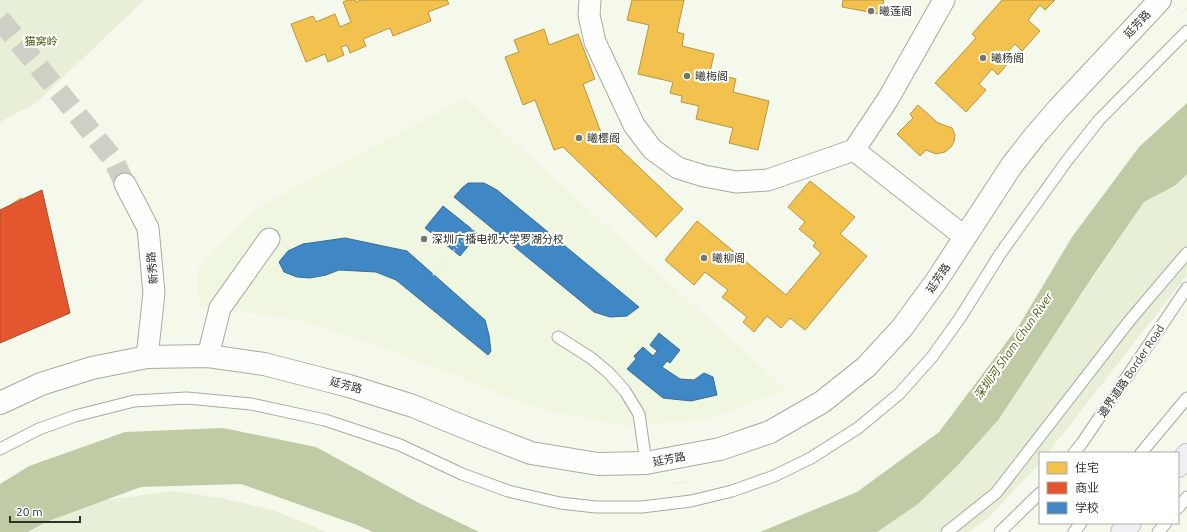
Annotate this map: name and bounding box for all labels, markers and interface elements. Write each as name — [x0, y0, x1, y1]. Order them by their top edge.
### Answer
place label: 曦莲阁 — [879, 5, 912, 17]
marker: 曦莲阁 — [866, 6, 876, 16]
street label: 延芳路 — [1121, 8, 1153, 40]
park label: 猫窝岭 — [25, 35, 58, 47]
place label: 曦杨阁 — [991, 52, 1024, 64]
marker: 曦杨阁 — [978, 53, 988, 63]
place label: 曦梅阁 — [695, 70, 728, 82]
marker: 曦梅阁 — [682, 71, 692, 81]
place label: 曦樱阁 — [587, 132, 620, 144]
marker: 曦樱阁 — [574, 133, 584, 143]
place label: 深圳广播电视大学罗湖分校 — [432, 233, 564, 245]
marker: 深圳广播电视大学罗湖分校 — [419, 234, 429, 244]
street label: 新秀路 — [145, 251, 159, 285]
place label: 曦柳阁 — [712, 252, 745, 264]
marker: 曦柳阁 — [699, 253, 709, 263]
street label: 延芳路 — [924, 261, 952, 295]
water label: 深圳河 Sham Chun River — [971, 290, 1055, 402]
street label: 邊界道路 Border Road — [1096, 323, 1166, 419]
street label: 延芳路 — [329, 375, 363, 395]
street label: 延芳路 — [652, 450, 686, 468]
legend — [1039, 452, 1179, 524]
text: 住宅 — [1075, 461, 1099, 474]
text: 商业 — [1075, 481, 1099, 494]
scale bar — [10, 498, 80, 524]
text: 学校 — [1075, 501, 1099, 514]
text: 20 m — [16, 505, 43, 518]

